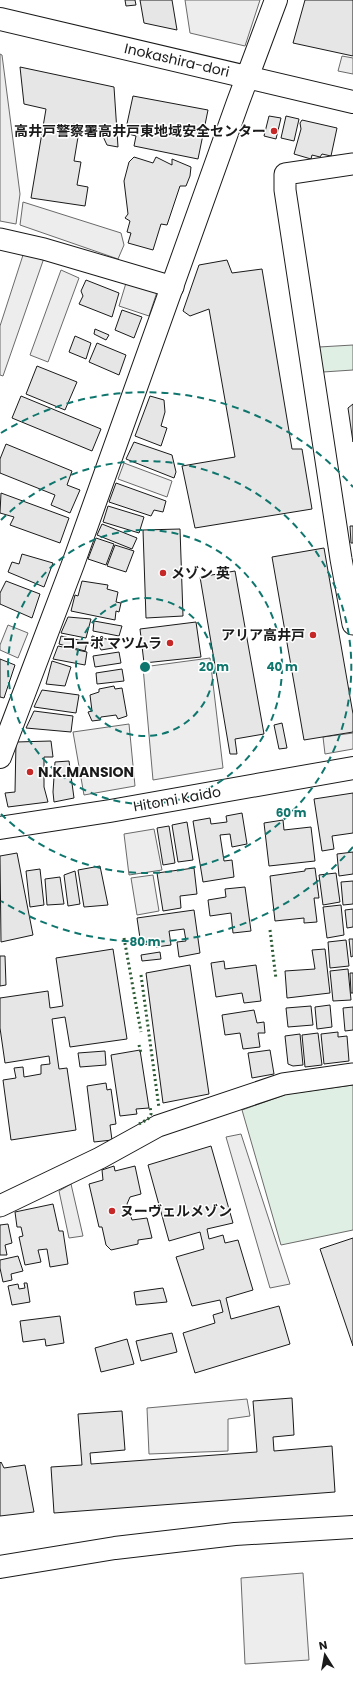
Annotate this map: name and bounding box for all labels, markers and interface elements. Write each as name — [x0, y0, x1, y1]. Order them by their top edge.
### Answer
street label: Inokashira-dori — [122, 38, 232, 82]
place label: 高井戸警察署高井戸東地域安全センター — [14, 121, 266, 141]
marker: 高井戸警察署高井戸東地域安全センター — [269, 126, 279, 136]
place label: メゾン 英 — [171, 563, 230, 583]
marker: メゾン 英 — [158, 568, 168, 578]
place label: アリア高井戸 — [221, 625, 305, 645]
marker: アリア高井戸 — [308, 630, 318, 640]
place label: コーポ マツムラ — [62, 633, 162, 653]
marker: コーポ マツムラ — [165, 638, 175, 648]
text: 20 m — [199, 658, 229, 675]
text: 40 m — [266, 658, 298, 675]
centre of rings — [138, 660, 152, 674]
place label: N.K.MANSION — [38, 762, 134, 782]
marker: N.K.MANSION — [25, 767, 35, 777]
street label: Hitomi Kaido — [132, 781, 222, 817]
text: 60 m — [276, 804, 307, 821]
text: 80 m — [130, 933, 161, 950]
place label: ヌーヴェルメゾン — [120, 1201, 232, 1221]
marker: ヌーヴェルメゾン — [107, 1206, 117, 1216]
north arrow — [305, 1635, 345, 1675]
text: N — [318, 1637, 329, 1654]

